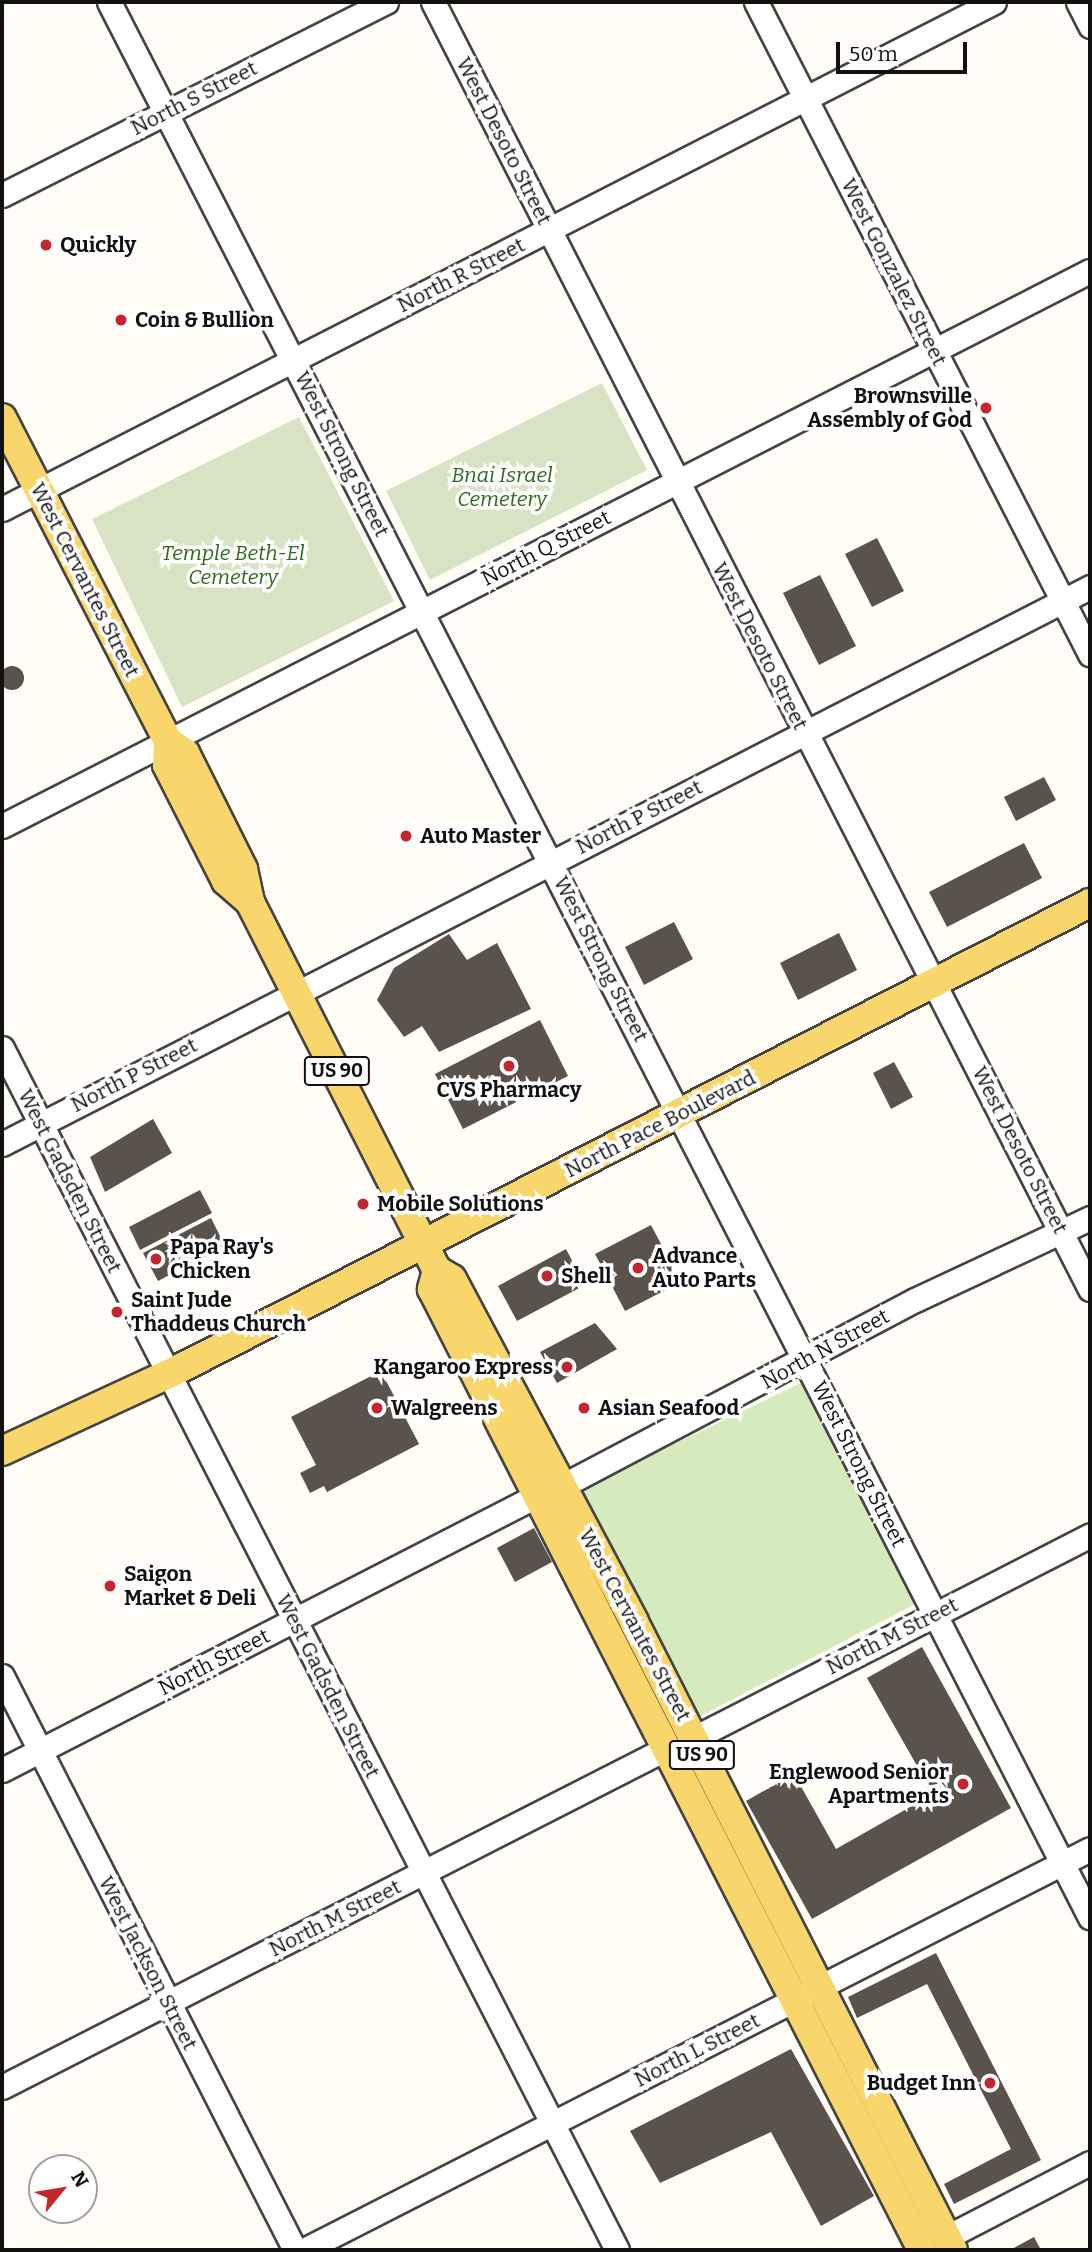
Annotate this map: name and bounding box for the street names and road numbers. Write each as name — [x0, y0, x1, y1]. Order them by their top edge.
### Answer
street label: West Desoto Street — [451, 53, 557, 229]
street label: North S Street — [127, 55, 261, 141]
street label: West Gonzalez Street — [836, 174, 952, 370]
street label: North R Street — [393, 232, 529, 318]
street label: West Strong Street — [289, 367, 395, 541]
street label: West Cervantes Street — [25, 479, 145, 681]
street label: North Q Street — [477, 505, 615, 591]
street label: West Desoto Street — [707, 558, 813, 734]
street label: North P Street — [572, 774, 706, 860]
street label: West Strong Street — [548, 872, 654, 1046]
street label: North P Street — [67, 1032, 201, 1118]
road number: US 90 — [304, 1056, 370, 1086]
street label: West Desoto Street — [967, 1062, 1073, 1238]
street label: North Pace Boulevard — [560, 1065, 760, 1183]
street label: West Gadsden Street — [13, 1085, 127, 1277]
street label: North N Street — [757, 1303, 893, 1395]
street label: West Strong Street — [806, 1377, 912, 1551]
street label: West Cervantes Street — [573, 1524, 697, 1726]
street label: West Gadsden Street — [271, 1590, 385, 1782]
street label: North M Street — [822, 1592, 962, 1680]
street label: North Street — [154, 1623, 274, 1701]
road number: US 90 — [669, 1740, 735, 1770]
street label: West Jackson Street — [93, 1872, 203, 2054]
street label: North M Street — [265, 1874, 405, 1962]
street label: North L Street — [630, 2008, 764, 2092]

